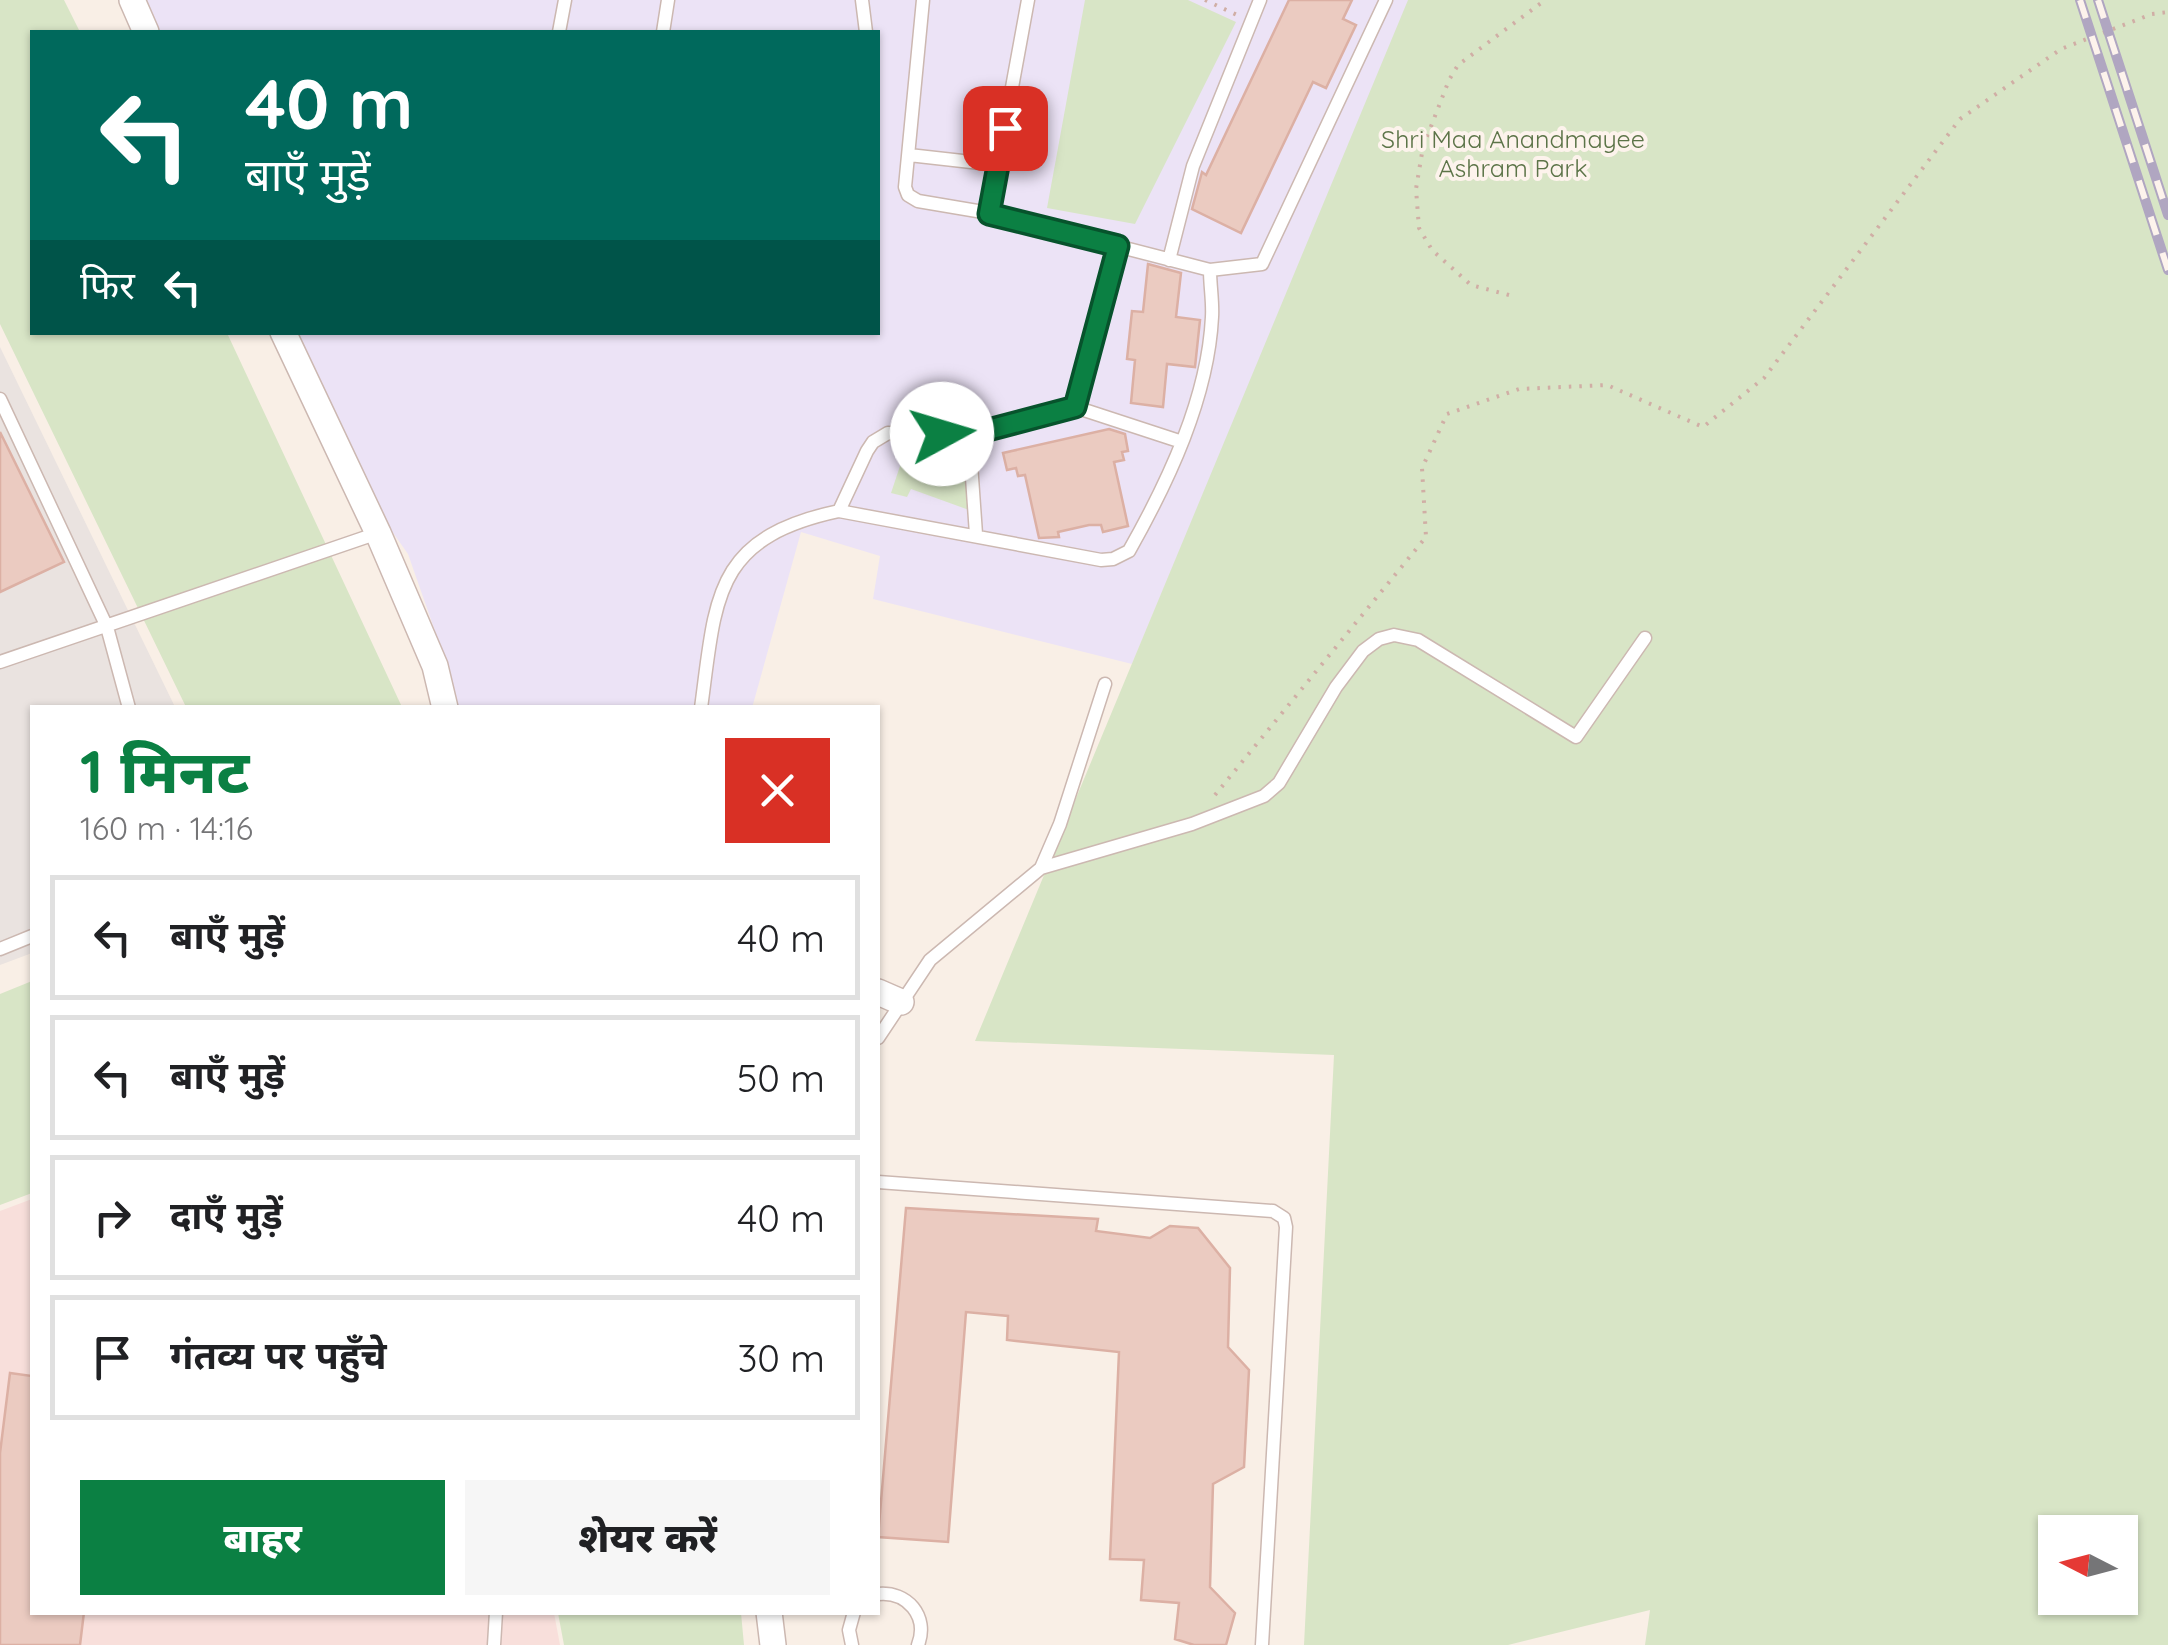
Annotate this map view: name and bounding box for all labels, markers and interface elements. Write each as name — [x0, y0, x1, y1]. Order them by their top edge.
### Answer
text: 40 m — [245, 59, 413, 147]
icon: left — [80, 70, 210, 200]
pin — [963, 86, 1048, 171]
icon: arrive — [978, 101, 1033, 156]
park label: Shri Maa Anandmayee Ashram Park — [1381, 123, 1645, 183]
text: बाएँ मुड़ें — [245, 146, 371, 202]
icon: left — [155, 260, 210, 315]
text: फिर — [80, 261, 135, 309]
position arrow — [890, 382, 994, 486]
text: 1 मिनट — [80, 733, 249, 808]
button: close — [725, 738, 830, 843]
text: 160 m · 14:16 — [80, 808, 253, 848]
icon: left — [85, 910, 140, 965]
text: बाएँ मुड़ें — [170, 911, 285, 959]
text: 40 m — [737, 914, 825, 962]
icon: left — [85, 1050, 140, 1105]
text: बाएँ मुड़ें — [170, 1051, 285, 1099]
text: 50 m — [737, 1054, 825, 1102]
icon: right — [85, 1190, 140, 1245]
text: दाएँ मुड़ें — [170, 1191, 283, 1239]
text: 40 m — [737, 1194, 825, 1242]
icon: arrive — [85, 1330, 140, 1385]
text: गंतव्य पर पहुँचे — [170, 1331, 387, 1379]
text: 30 m — [737, 1334, 825, 1382]
button: बाहर — [80, 1480, 445, 1595]
button: शेयर करें — [465, 1480, 830, 1595]
north arrow — [2038, 1515, 2138, 1615]
map controls — [2038, 1515, 2138, 1615]

